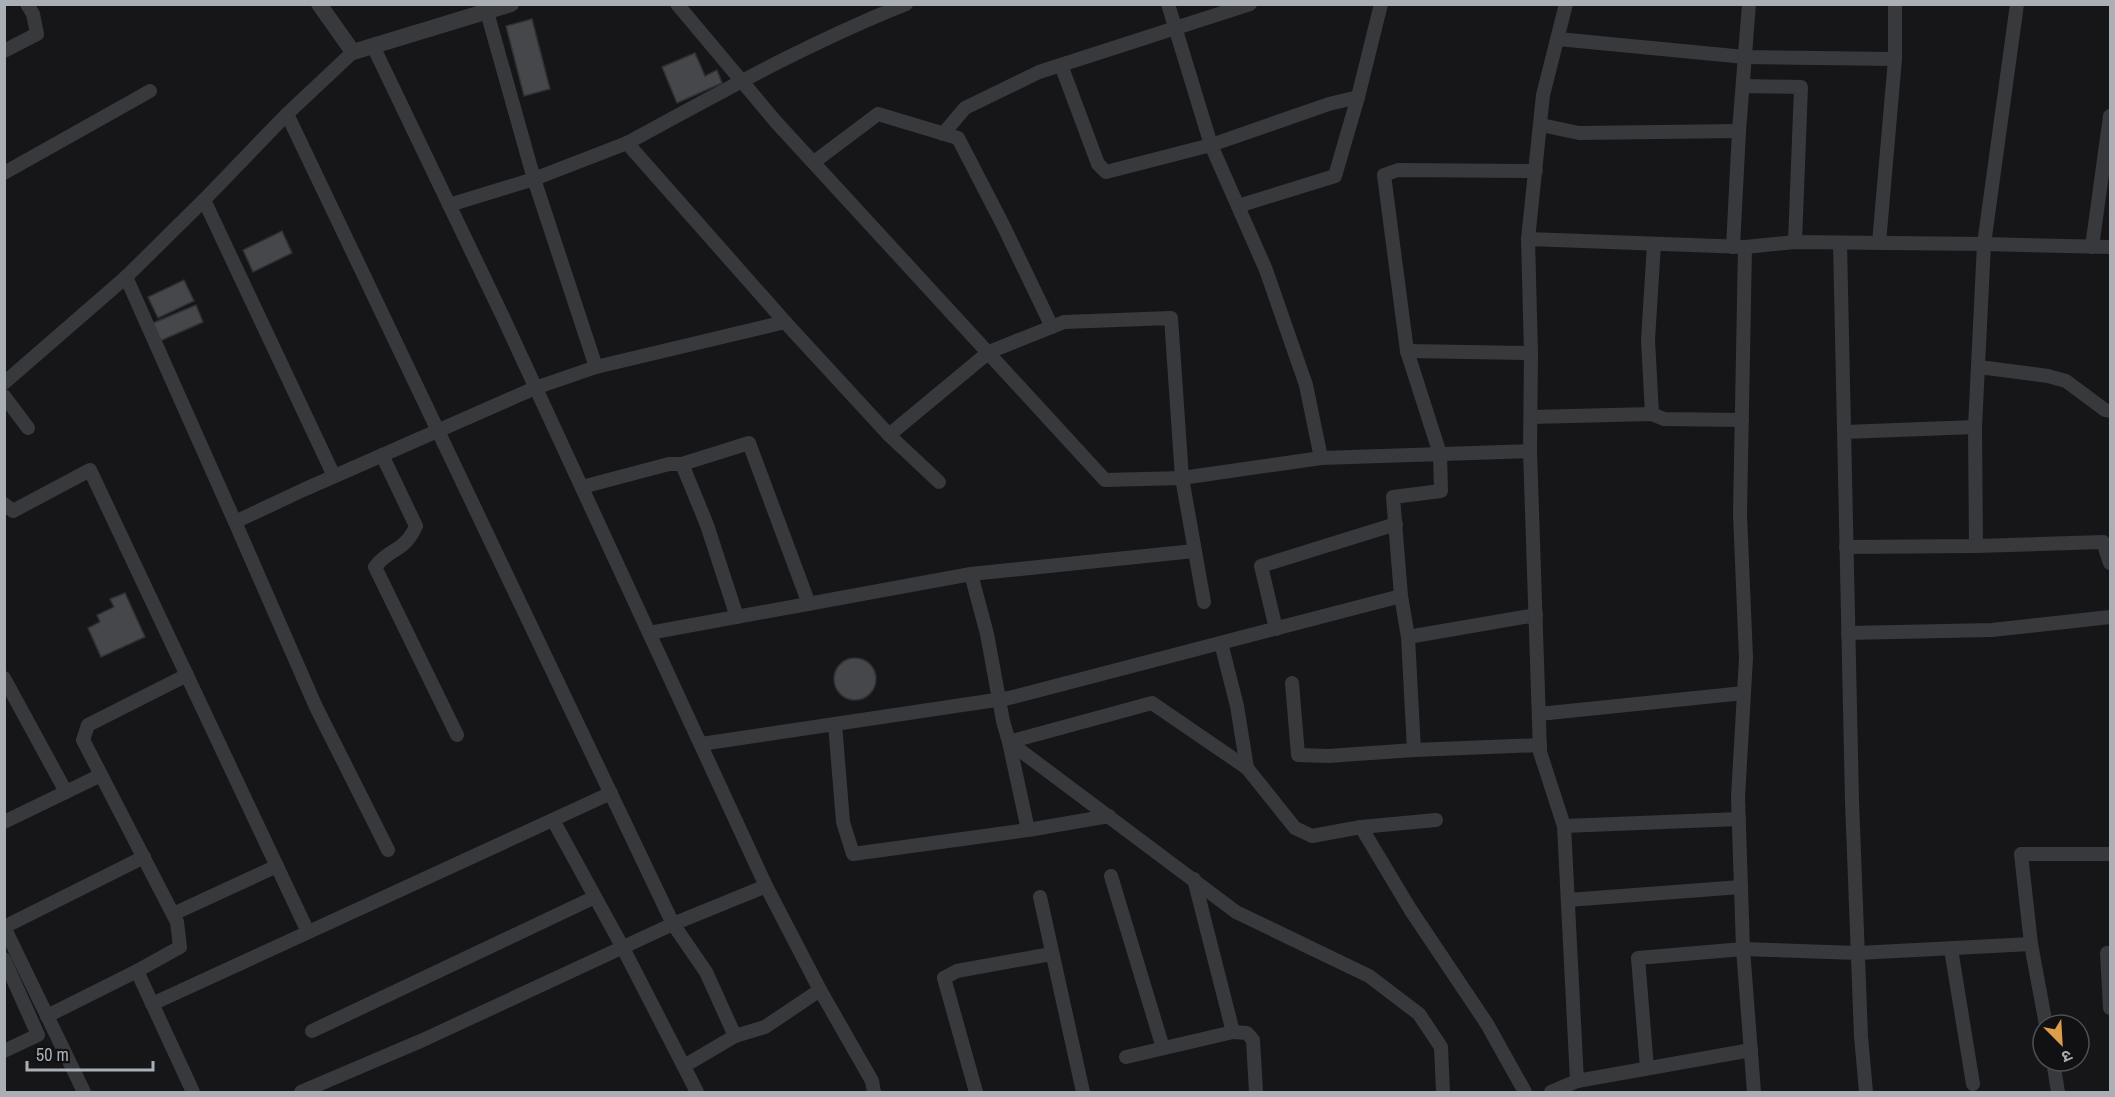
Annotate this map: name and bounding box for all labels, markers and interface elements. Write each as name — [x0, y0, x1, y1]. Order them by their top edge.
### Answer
north arrow — [2031, 1013, 2091, 1073]
scale bar — [27, 1034, 153, 1072]
text: 50 m — [36, 1042, 69, 1067]
text: उ — [2058, 1045, 2076, 1069]

